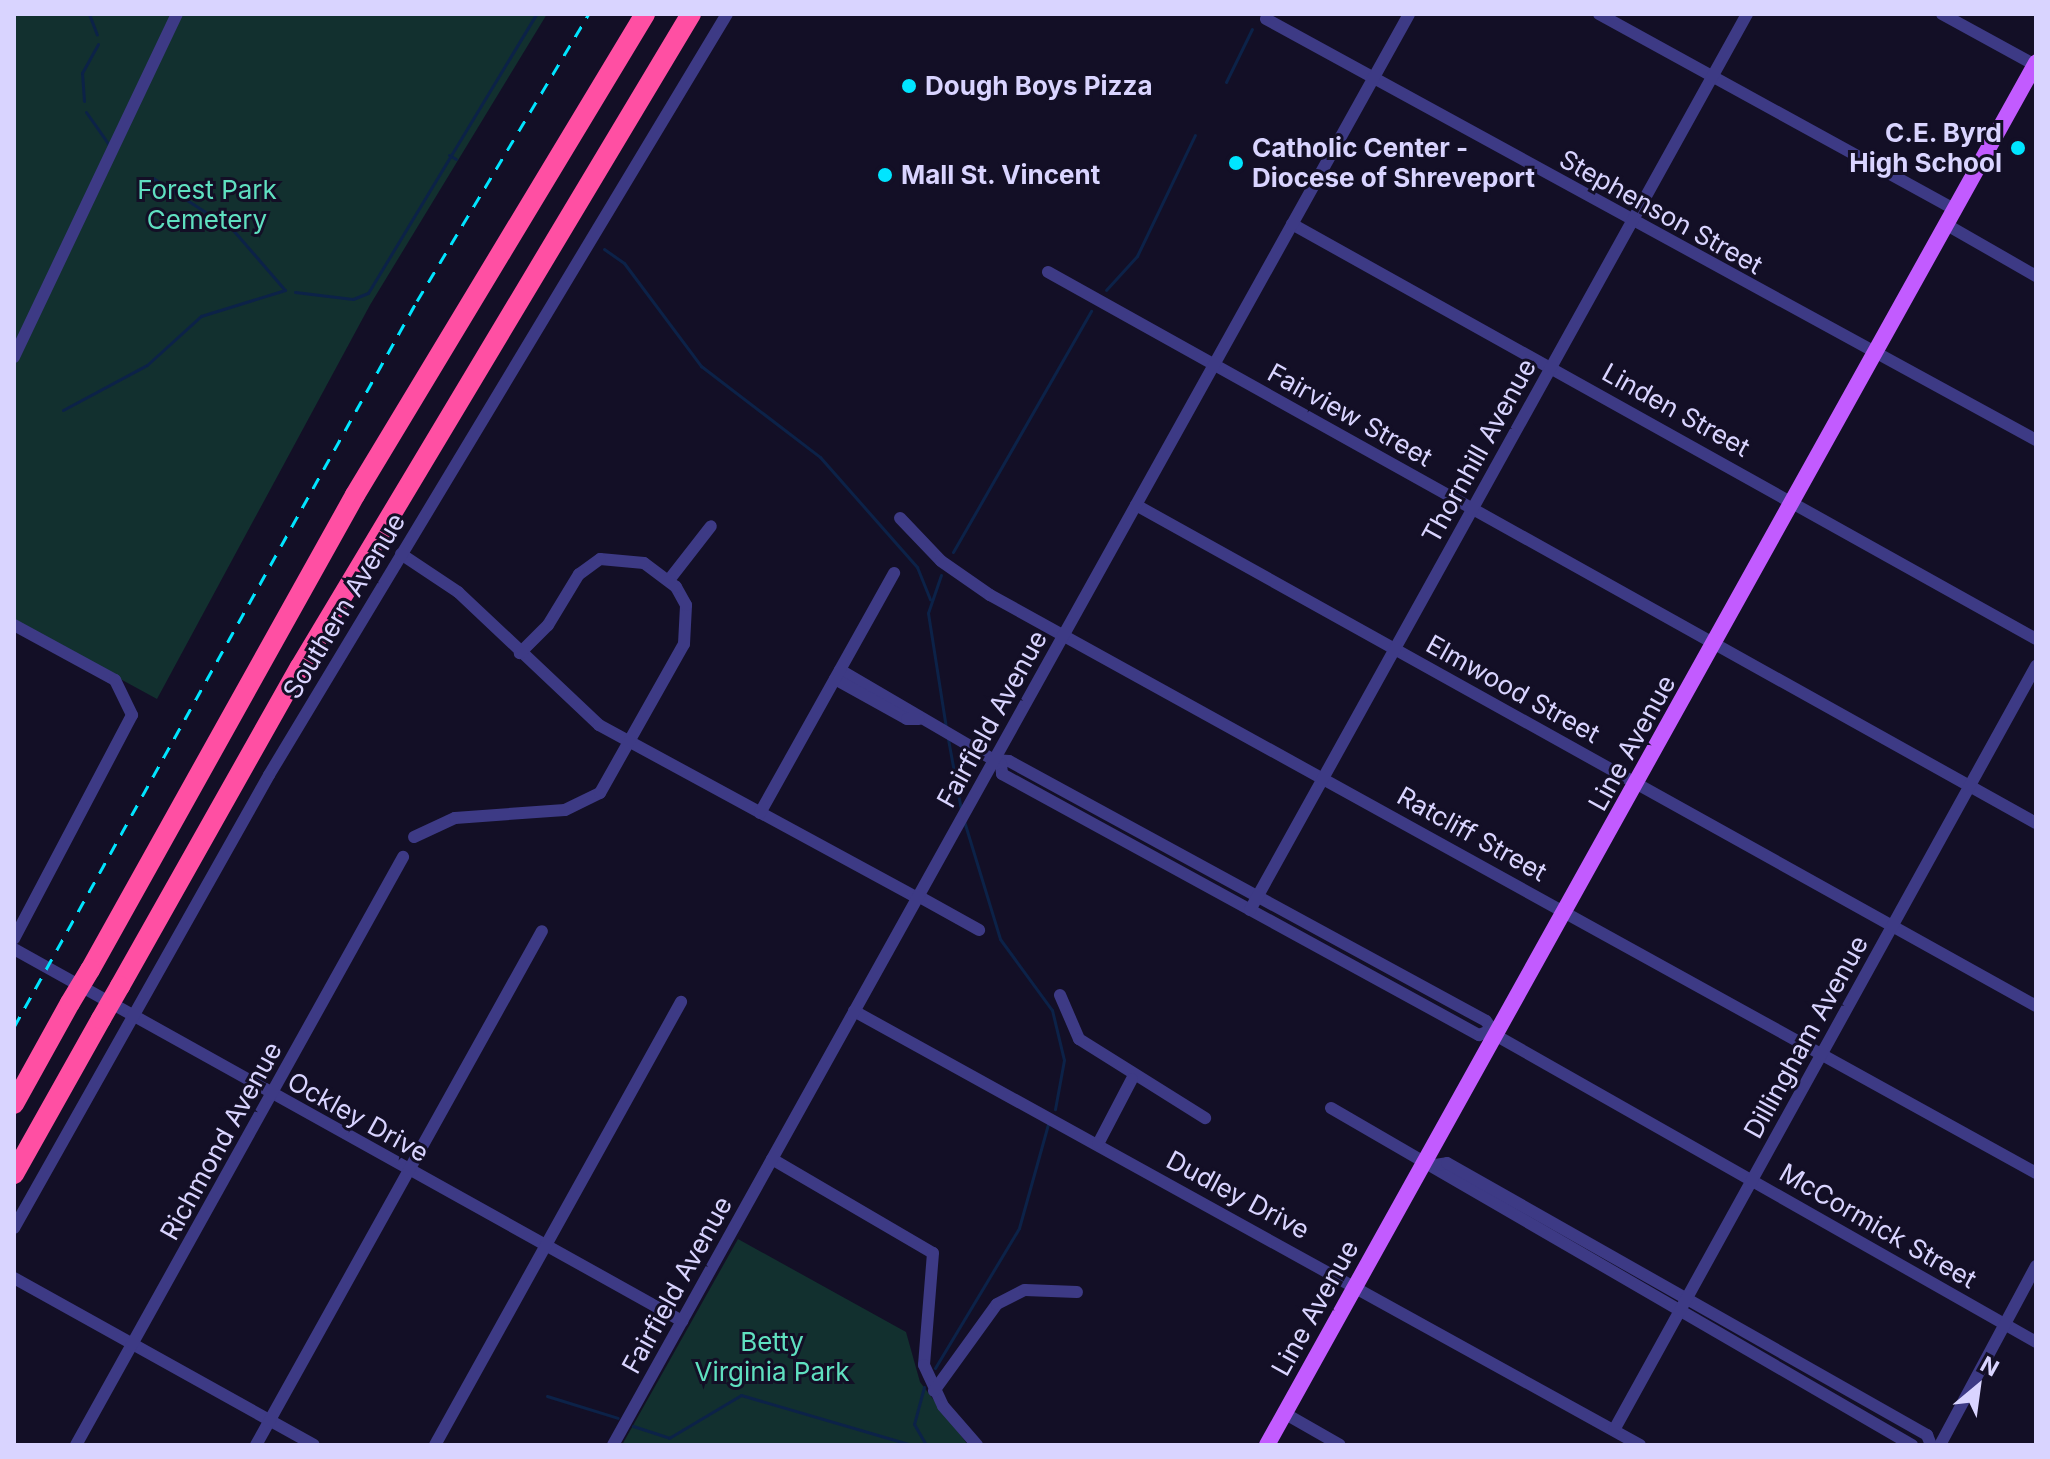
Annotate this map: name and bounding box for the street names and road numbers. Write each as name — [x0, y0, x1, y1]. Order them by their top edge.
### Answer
street label: Stephenson Street — [1554, 143, 1768, 281]
street label: Thornhill Avenue — [1415, 353, 1543, 549]
street label: Fairview Street — [1262, 357, 1438, 473]
street label: Linden Street — [1597, 357, 1755, 463]
street label: Southern Avenue — [276, 508, 412, 704]
street label: Fairfield Avenue — [930, 625, 1054, 813]
street label: Elmwood Street — [1421, 629, 1605, 749]
street label: Line Avenue — [1582, 670, 1682, 816]
street label: Ratcliff Street — [1392, 780, 1552, 888]
street label: Dillingham Avenue — [1737, 930, 1875, 1144]
street label: Richmond Avenue — [154, 1037, 288, 1245]
street label: Ockley Drive — [282, 1065, 434, 1169]
street label: Dudley Drive — [1161, 1144, 1315, 1246]
street label: McCormick Street — [1774, 1157, 1982, 1295]
street label: Fairfield Avenue — [615, 1191, 739, 1379]
street label: Line Avenue — [1265, 1235, 1365, 1381]

